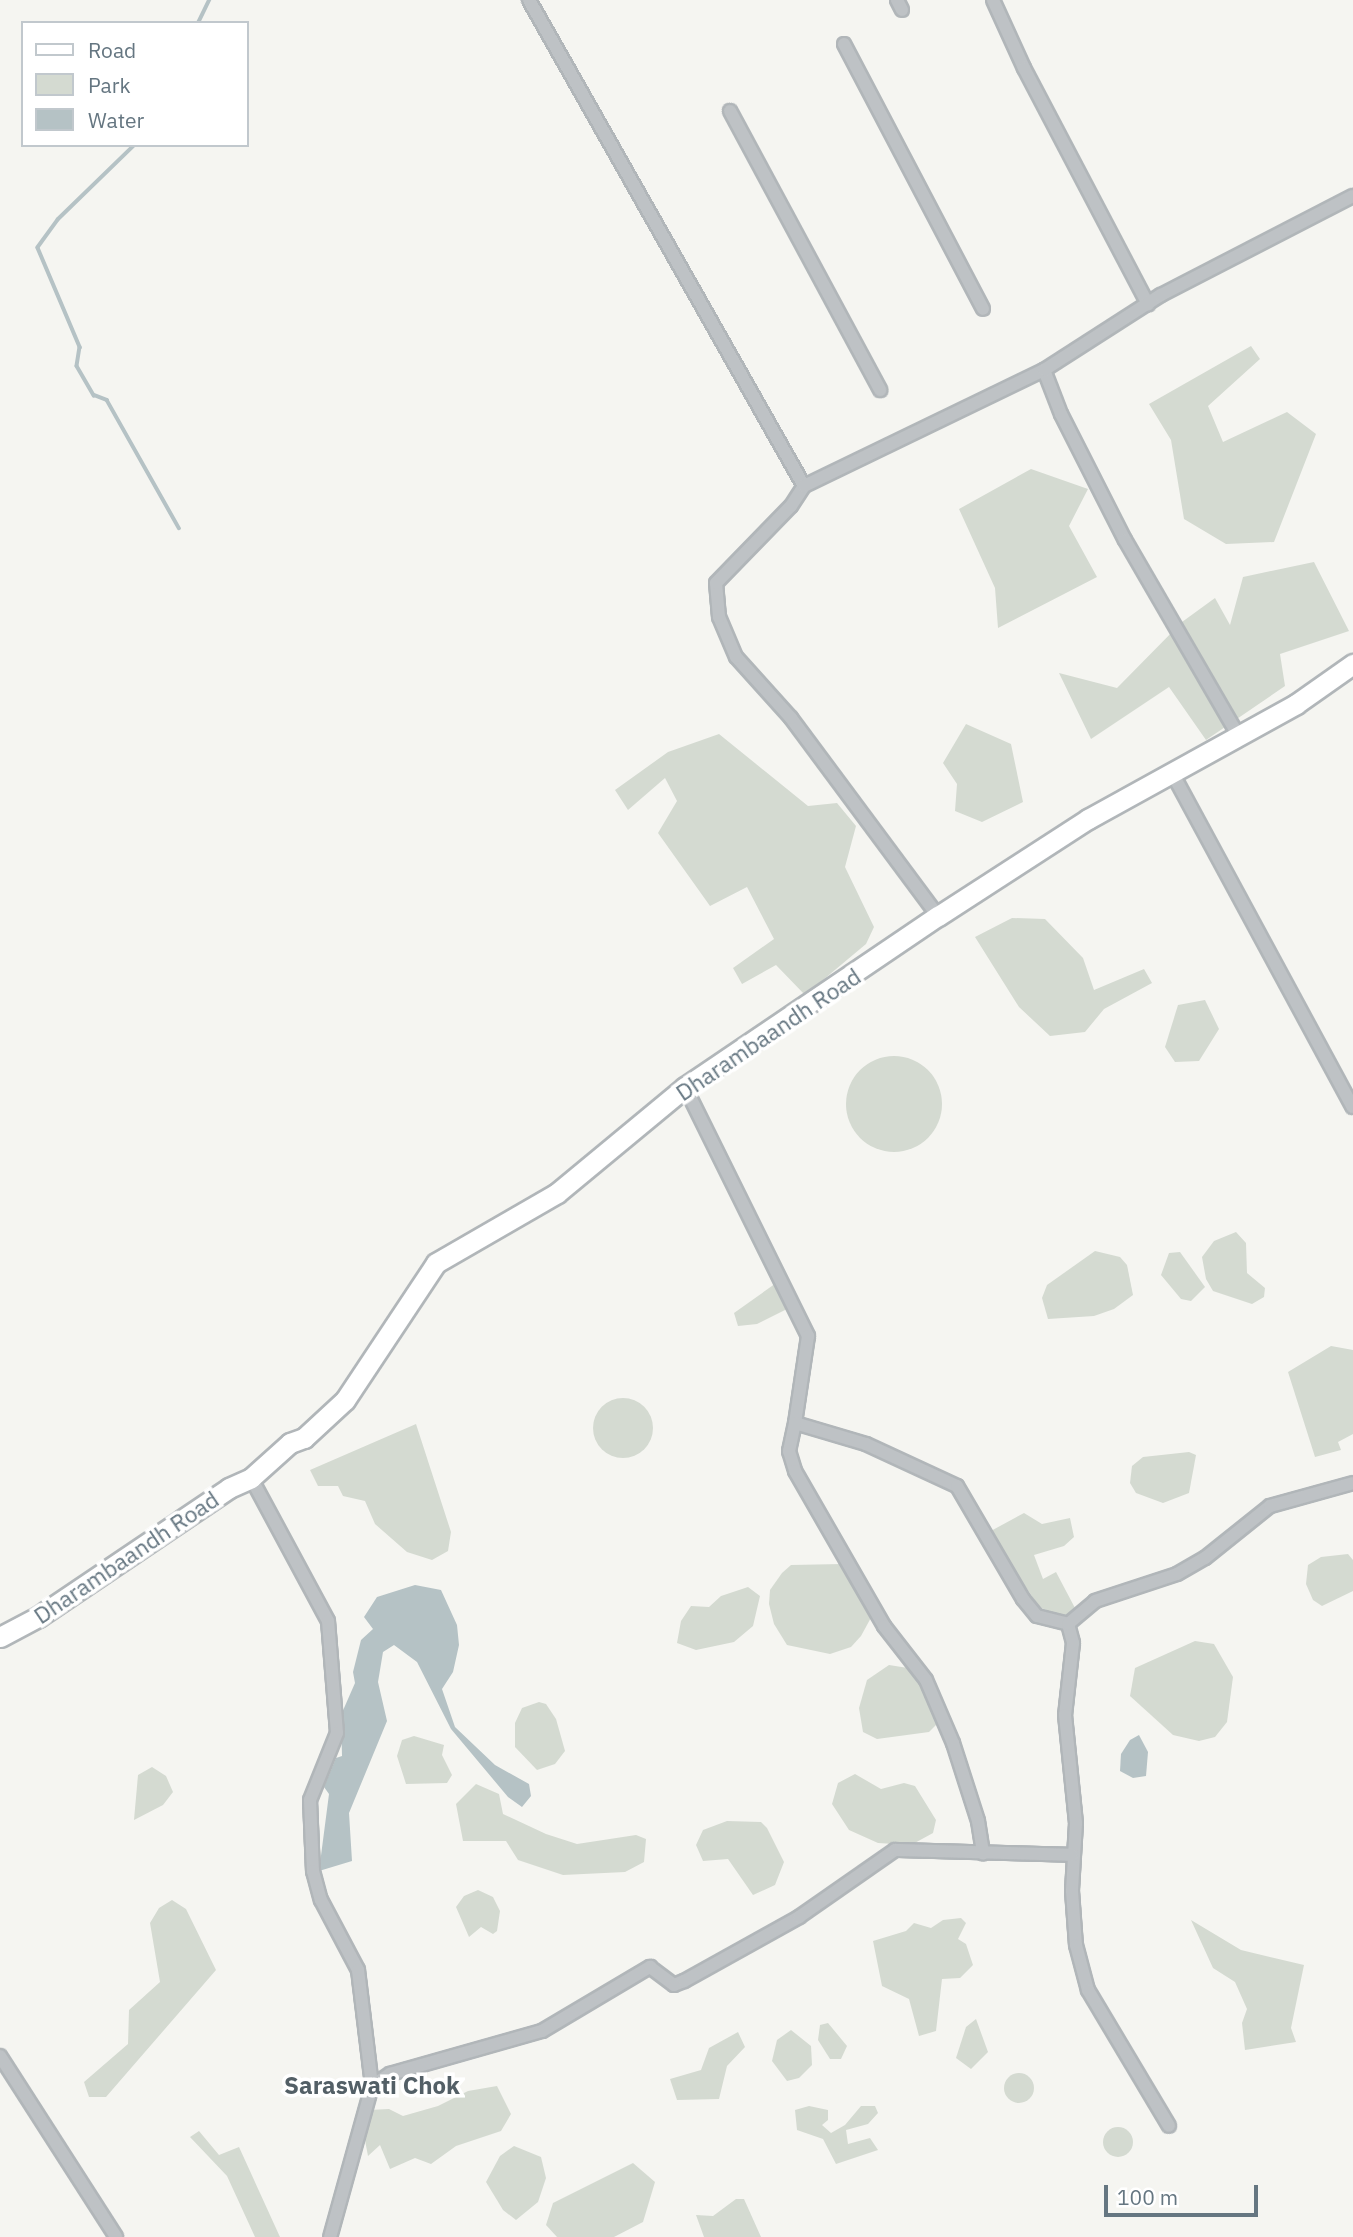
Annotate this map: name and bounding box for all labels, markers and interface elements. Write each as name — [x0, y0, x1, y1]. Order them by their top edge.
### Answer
legend — [21, 21, 248, 147]
text: Road — [88, 36, 136, 64]
text: Park — [88, 71, 131, 99]
text: Water — [88, 106, 144, 134]
street label: Dharambaandh Road — [670, 962, 866, 1106]
street label: Dharambaandh Road — [28, 1485, 224, 1629]
district label: Saraswati Chok — [284, 2072, 460, 2100]
scale bar — [1108, 2170, 1262, 2214]
text: 100 m — [1117, 2183, 1178, 2211]

